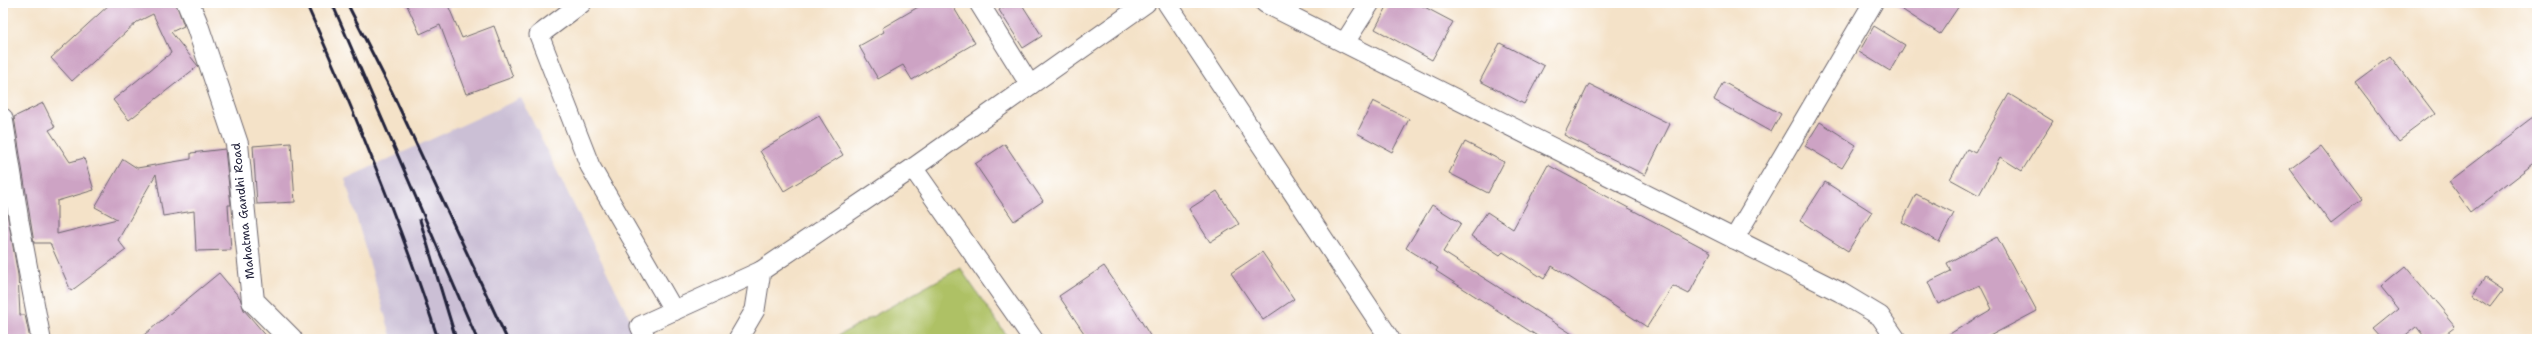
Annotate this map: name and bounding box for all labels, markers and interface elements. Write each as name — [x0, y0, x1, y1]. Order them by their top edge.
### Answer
street label: Mahatma Gandhi Road — [228, 142, 258, 280]

